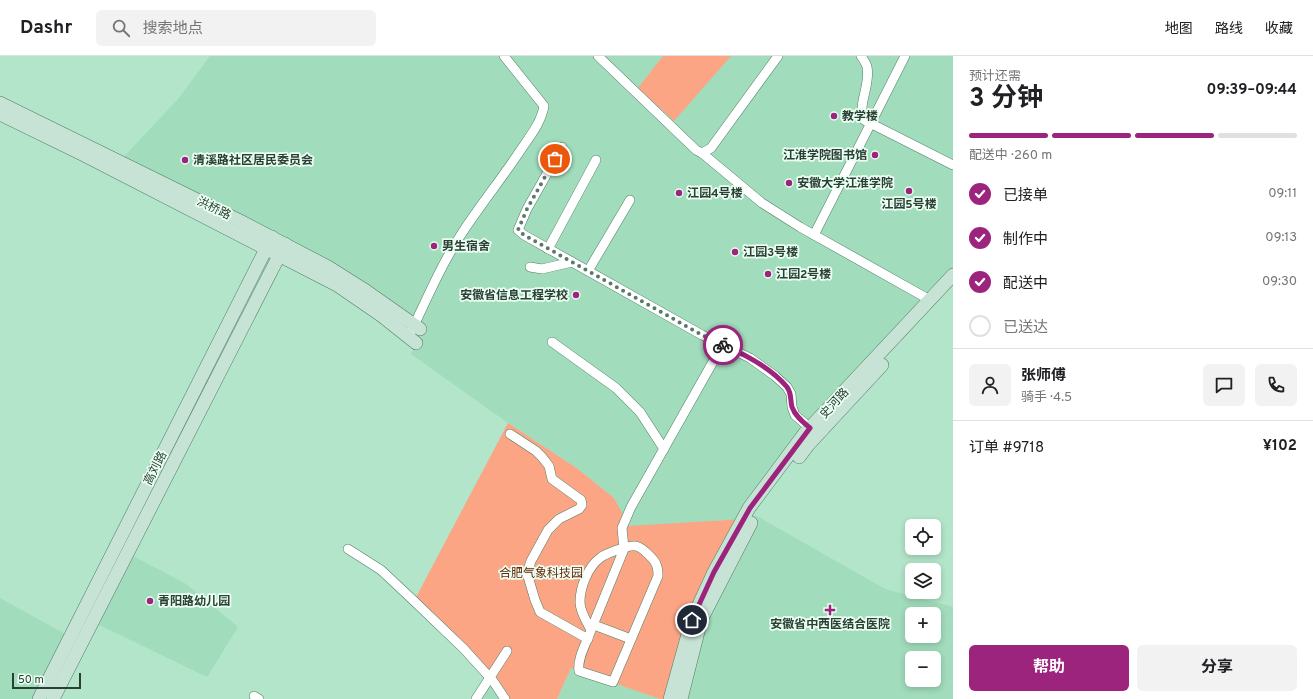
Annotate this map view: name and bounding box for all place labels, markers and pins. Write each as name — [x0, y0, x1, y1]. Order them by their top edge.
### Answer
place label: 教学楼 — [842, 109, 878, 125]
marker: 教学楼 — [829, 111, 839, 121]
pin — [538, 142, 572, 176]
place label: 江淮学院图书馆 — [783, 148, 867, 164]
marker: 江淮学院图书馆 — [870, 150, 880, 160]
place label: 清溪路社区居民委员会 — [193, 153, 313, 169]
marker: 清溪路社区居民委员会 — [180, 155, 190, 165]
place label: 安徽大学江淮学院 — [797, 176, 893, 192]
marker: 安徽大学江淮学院 — [784, 178, 794, 188]
place label: 江园4号楼 — [687, 186, 743, 202]
marker: 江园5号楼 — [904, 186, 914, 196]
marker: 江园4号楼 — [674, 188, 684, 198]
place label: 江园5号楼 — [881, 197, 937, 213]
place label: 男生宿舍 — [442, 239, 490, 255]
marker: 男生宿舍 — [429, 241, 439, 251]
place label: 江园3号楼 — [743, 245, 798, 261]
marker: 江园3号楼 — [730, 247, 740, 257]
place label: 江园2号楼 — [776, 267, 831, 283]
marker: 江园2号楼 — [763, 269, 773, 279]
place label: 安徽省信息工程学校 — [460, 288, 568, 304]
marker: 安徽省信息工程学校 — [571, 290, 581, 300]
place label: 青阳路幼儿园 — [158, 594, 230, 610]
marker: 青阳路幼儿园 — [145, 596, 155, 606]
pin — [675, 603, 709, 637]
marker: 安徽省中西医结合医院 — [824, 604, 836, 616]
place label: 安徽省中西医结合医院 — [770, 617, 890, 633]

